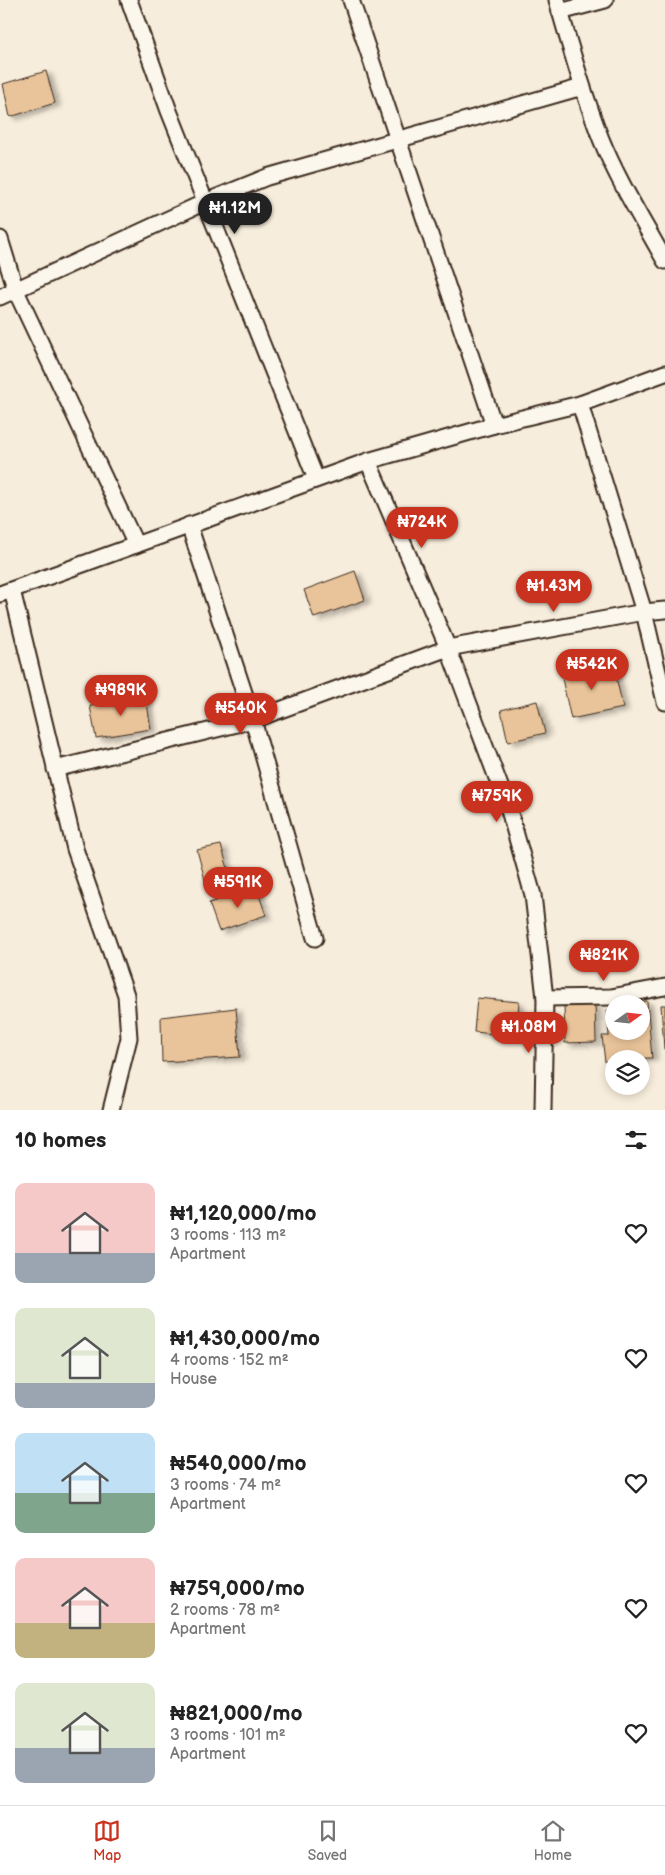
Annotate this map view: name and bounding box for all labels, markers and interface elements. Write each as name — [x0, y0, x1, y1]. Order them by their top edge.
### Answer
pin: ₦1.12M — [194, 192, 276, 235]
text: ₦1.12M — [209, 199, 261, 218]
pin: ₦724K — [387, 506, 457, 549]
text: ₦724K — [397, 513, 447, 532]
pin: ₦1.43M — [513, 570, 595, 613]
text: ₦1.43M — [527, 577, 581, 596]
pin: ₦542K — [557, 648, 627, 691]
text: ₦542K — [567, 655, 617, 674]
pin: ₦989K — [86, 674, 156, 717]
text: ₦989K — [96, 681, 146, 700]
pin: ₦540K — [206, 692, 276, 735]
text: ₦540K — [215, 699, 267, 718]
pin: ₦759K — [462, 780, 532, 823]
text: ₦759K — [472, 787, 522, 806]
pin: ₦591K — [203, 866, 273, 909]
text: ₦591K — [214, 873, 262, 892]
pin: ₦821K — [569, 940, 639, 982]
text: ₦821K — [580, 946, 628, 965]
north arrow — [605, 995, 650, 1040]
map controls — [605, 995, 650, 1095]
pin: ₦1.08M — [488, 1012, 570, 1054]
text: ₦1.08M — [501, 1018, 557, 1037]
button: layers — [605, 1050, 650, 1095]
icon: filters — [622, 1126, 650, 1154]
text: 10 homes — [15, 1128, 106, 1153]
text: ₦1,120,000/mo — [170, 1201, 316, 1226]
icon: home — [55, 1203, 115, 1263]
icon: heart — [622, 1219, 650, 1247]
text: 3 rooms · 113 m² — [170, 1226, 286, 1245]
text: Apartment — [170, 1245, 246, 1264]
text: ₦1,430,000/mo — [170, 1326, 320, 1351]
icon: home — [55, 1328, 115, 1388]
icon: heart — [622, 1344, 650, 1372]
text: 4 rooms · 152 m² — [170, 1351, 289, 1370]
text: House — [170, 1370, 217, 1389]
text: ₦540,000/mo — [170, 1451, 306, 1476]
icon: home — [55, 1453, 115, 1513]
icon: heart — [622, 1469, 650, 1497]
text: 3 rooms · 74 m² — [170, 1476, 281, 1495]
text: Apartment — [170, 1495, 246, 1514]
text: ₦759,000/mo — [170, 1576, 305, 1601]
icon: home — [55, 1578, 115, 1638]
icon: heart — [622, 1594, 650, 1622]
text: 2 rooms · 78 m² — [170, 1601, 280, 1620]
text: Apartment — [170, 1620, 246, 1639]
text: ₦821,000/mo — [170, 1701, 302, 1726]
icon: home — [55, 1703, 115, 1763]
icon: heart — [622, 1719, 650, 1747]
text: 3 rooms · 101 m² — [170, 1726, 286, 1745]
text: Apartment — [170, 1745, 246, 1764]
tab: Map — [93, 1817, 121, 1864]
tab: Saved — [308, 1817, 347, 1864]
tab: Home — [534, 1817, 572, 1864]

